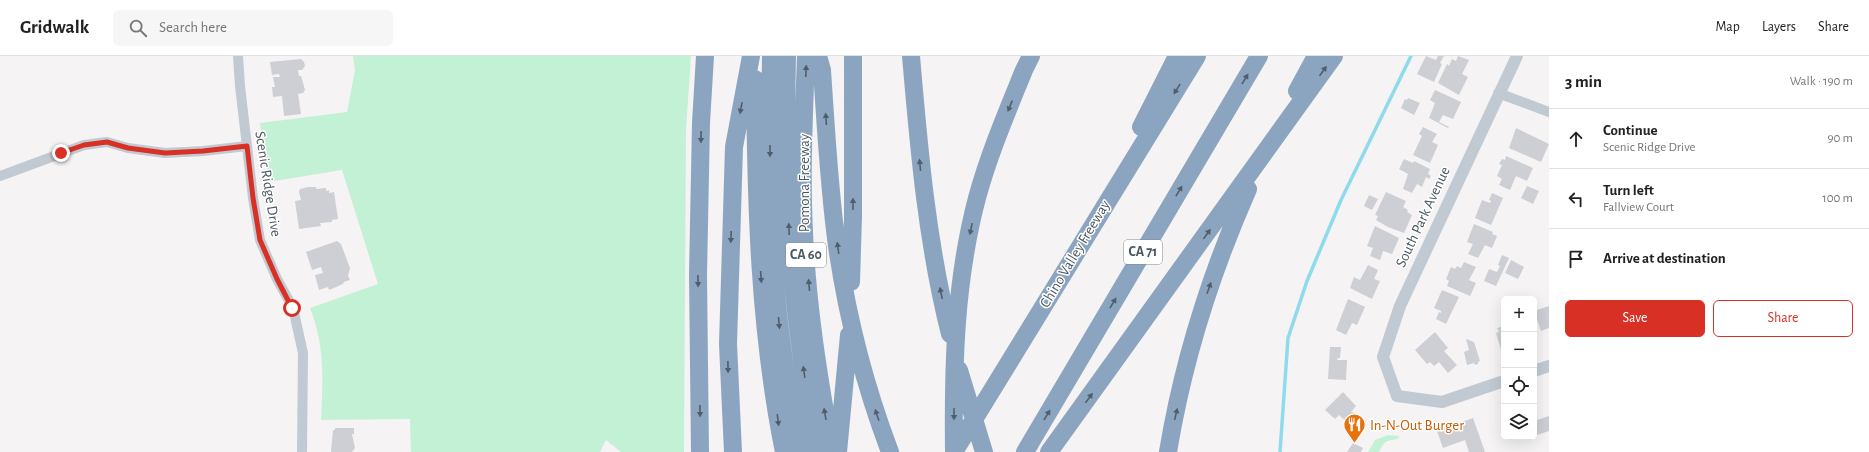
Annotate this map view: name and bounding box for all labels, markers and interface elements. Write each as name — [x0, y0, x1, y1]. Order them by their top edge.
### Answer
search box — [113, 10, 393, 46]
icon: search — [127, 17, 149, 39]
text: Gridwalk — [20, 18, 89, 37]
text: Search here — [159, 20, 227, 35]
text: Map — [1715, 20, 1740, 34]
text: Layers — [1762, 20, 1796, 34]
text: Share — [1818, 20, 1849, 34]
one-way arrow — [803, 64, 809, 77]
one-way arrow — [1319, 66, 1327, 76]
one-way arrow — [1242, 73, 1249, 85]
text: 3 min — [1565, 73, 1602, 90]
text: Walk · 190 m — [1790, 75, 1853, 88]
one-way arrow — [1173, 83, 1180, 95]
one-way arrow — [1006, 100, 1012, 112]
one-way arrow — [738, 102, 744, 114]
one-way arrow — [822, 112, 829, 125]
text: Continue — [1603, 123, 1658, 138]
icon: ahead — [1565, 128, 1587, 150]
street label: Scenic Ridge Drive — [252, 130, 284, 238]
one-way arrow — [698, 131, 704, 144]
text: 90 m — [1827, 132, 1853, 145]
street label: Pomona Freeway — [797, 133, 812, 232]
text: Scenic Ridge Drive — [1603, 141, 1695, 154]
route end — [52, 144, 70, 162]
one-way arrow — [767, 145, 773, 158]
one-way arrow — [917, 158, 924, 171]
street label: South Park Avenue — [1393, 164, 1453, 270]
text: Turn left — [1603, 183, 1654, 198]
one-way arrow — [1175, 186, 1183, 196]
icon: left — [1565, 188, 1587, 210]
text: 100 m — [1822, 192, 1853, 205]
one-way arrow — [850, 197, 856, 210]
street label: Chino Valley Freeway — [1037, 197, 1113, 310]
text: Fallview Court — [1603, 201, 1674, 214]
one-way arrow — [786, 222, 792, 235]
one-way arrow — [967, 223, 973, 236]
one-way arrow — [1203, 228, 1211, 239]
one-way arrow — [728, 231, 734, 244]
road number: CA 71 — [1124, 240, 1162, 264]
one-way arrow — [835, 242, 841, 254]
road number: CA 60 — [786, 243, 826, 267]
icon: arrive — [1565, 248, 1587, 270]
text: Arrive at destination — [1603, 251, 1726, 266]
one-way arrow — [757, 271, 764, 283]
one-way arrow — [695, 275, 701, 288]
one-way arrow — [805, 279, 812, 291]
one-way arrow — [1206, 282, 1212, 294]
one-way arrow — [937, 287, 943, 299]
map controls — [1501, 296, 1537, 440]
button: + — [1501, 296, 1537, 332]
one-way arrow — [1109, 297, 1116, 309]
route start — [283, 299, 301, 317]
button: Save — [1565, 300, 1705, 337]
button: Share — [1713, 300, 1853, 337]
one-way arrow — [776, 317, 783, 329]
button: − — [1501, 332, 1537, 368]
one-way arrow — [725, 361, 731, 374]
one-way arrow — [801, 366, 807, 378]
button: locate — [1501, 368, 1537, 404]
one-way arrow — [1085, 392, 1093, 403]
button: layers — [1501, 404, 1537, 440]
one-way arrow — [697, 405, 703, 418]
one-way arrow — [822, 407, 828, 420]
one-way arrow — [951, 408, 957, 421]
one-way arrow — [1173, 408, 1179, 420]
one-way arrow — [874, 409, 880, 421]
one-way arrow — [1043, 409, 1050, 421]
restaurant icon: In-N-Out Burger — [1341, 412, 1367, 445]
one-way arrow — [775, 414, 781, 426]
place label: In-N-Out Burger — [1370, 418, 1464, 433]

